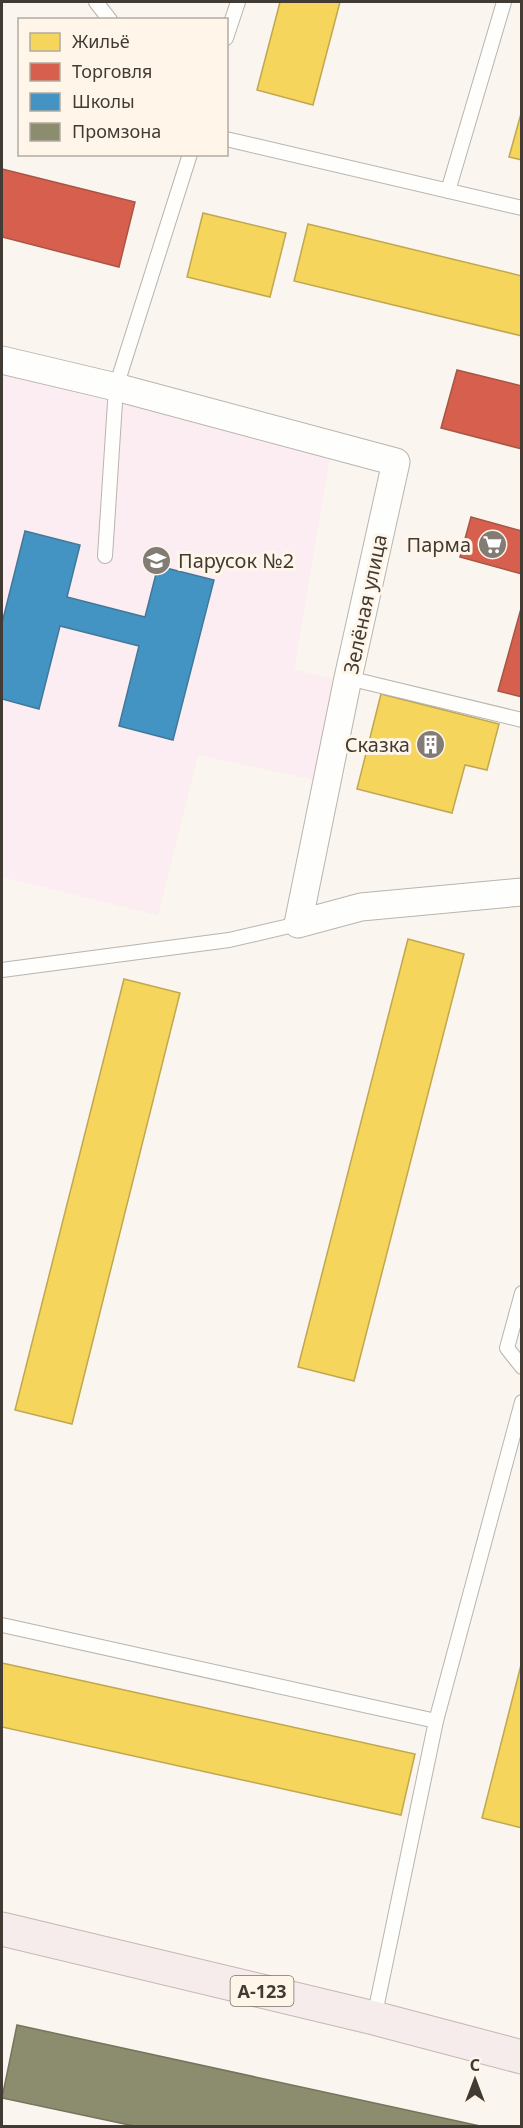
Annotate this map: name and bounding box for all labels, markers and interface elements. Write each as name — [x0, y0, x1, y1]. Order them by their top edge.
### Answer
legend — [18, 18, 228, 156]
text: Жильё — [72, 29, 130, 53]
text: Торговля — [72, 59, 152, 83]
text: Школы — [72, 89, 135, 113]
text: Промзона — [72, 119, 161, 143]
supermarket icon: Парма — [476, 528, 508, 560]
place label: Парма — [407, 531, 471, 558]
street label: Зелёная улица — [337, 532, 393, 676]
school or university icon: Парусок №2 — [141, 544, 173, 576]
place label: Парусок №2 — [178, 547, 294, 574]
building icon: Сказка — [415, 728, 447, 760]
place label: Сказка — [345, 731, 410, 758]
road number: А-123 — [230, 1976, 294, 2006]
north arrow — [445, 2050, 505, 2110]
text: С — [470, 2054, 480, 2076]

